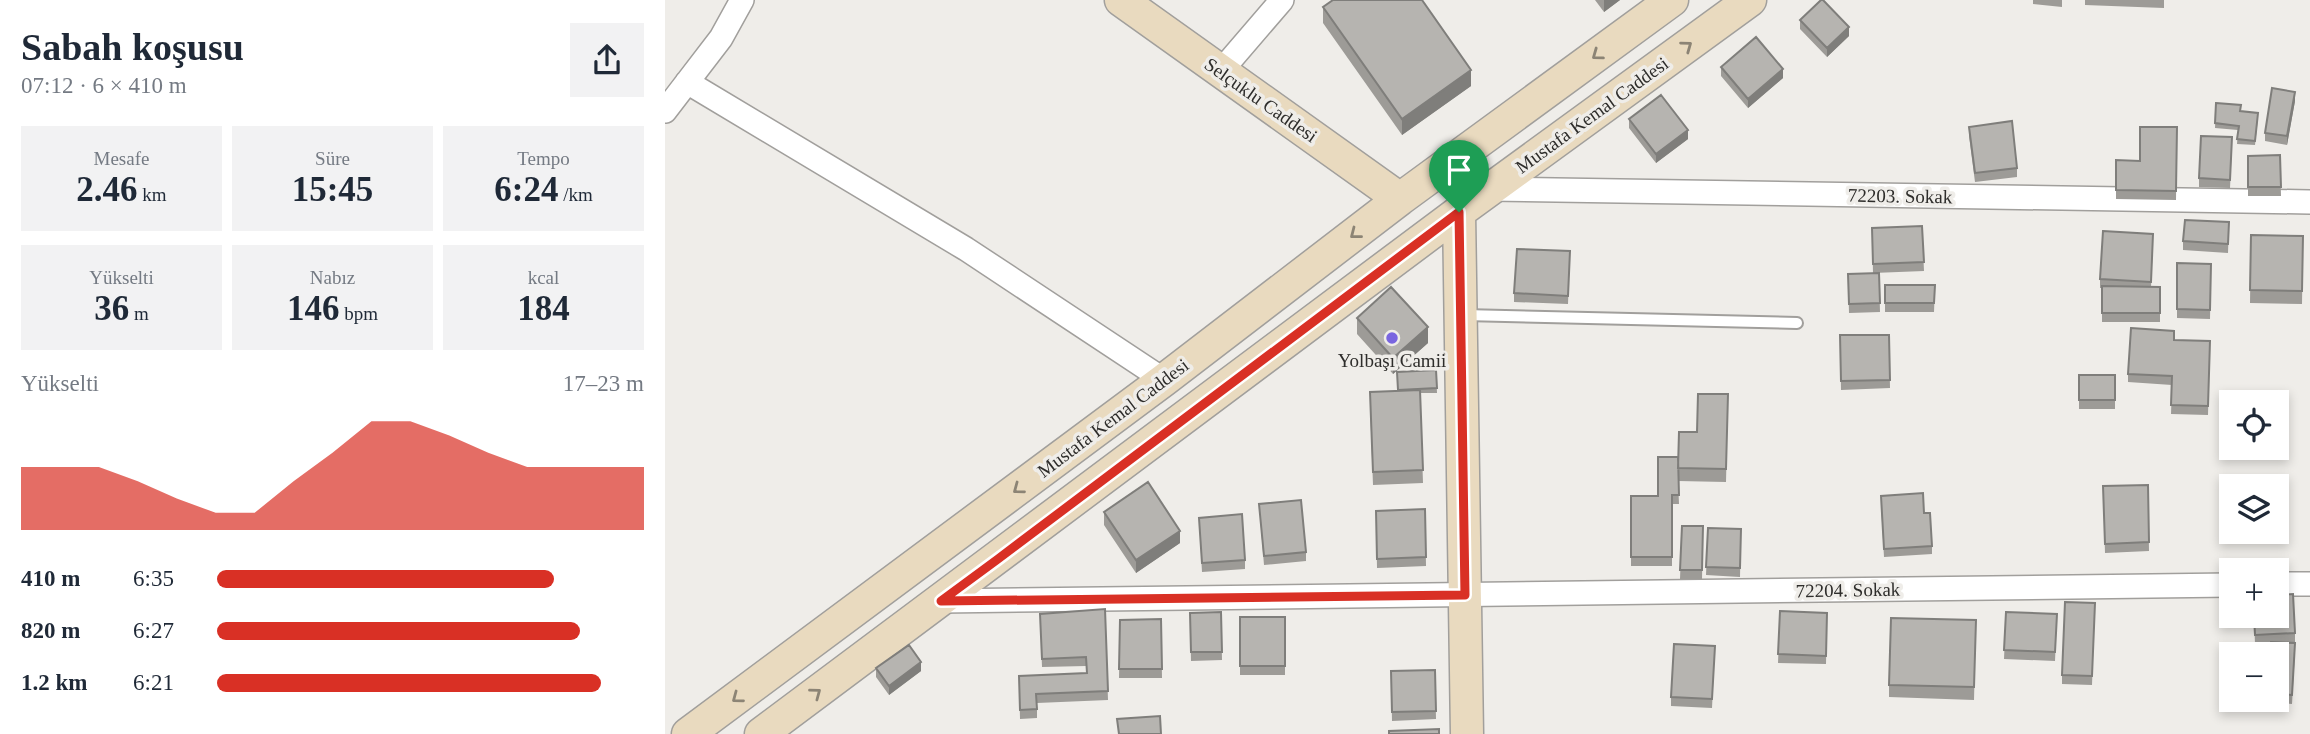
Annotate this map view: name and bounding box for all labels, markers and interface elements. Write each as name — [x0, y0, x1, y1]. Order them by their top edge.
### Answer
button: share — [570, 23, 644, 97]
text: Sabah koşusu — [21, 26, 244, 68]
one-way arrow — [1679, 42, 1692, 54]
one-way arrow — [1593, 47, 1605, 59]
street label: Selçuklu Caddesi — [1201, 53, 1321, 147]
street label: Mustafa Kemal Caddesi — [1512, 53, 1672, 177]
text: 07:12 · 6 × 410 m — [21, 73, 187, 98]
pin — [1429, 140, 1489, 212]
text: Mesafe — [94, 148, 149, 169]
text: Süre — [315, 148, 350, 169]
text: Tempo — [517, 148, 570, 169]
icon: arrive — [1440, 151, 1478, 189]
text: 2.46 — [76, 170, 138, 209]
text: 15:45 — [292, 170, 373, 209]
text: 6:24 — [494, 170, 558, 209]
text: km — [138, 184, 167, 205]
text: /km — [558, 184, 593, 205]
street label: 72203. Sokak — [1848, 185, 1953, 207]
one-way arrow — [1351, 225, 1363, 238]
text: Yükselti — [89, 267, 154, 288]
text: Nabız — [310, 267, 355, 288]
text: kcal — [528, 267, 559, 288]
text: 36 — [94, 289, 129, 328]
text: 146 — [287, 289, 339, 328]
text: 184 — [517, 289, 570, 328]
text: m — [129, 303, 149, 324]
text: bpm — [339, 303, 378, 324]
marker: Yolbaşı Camii — [1384, 330, 1400, 346]
place label: Yolbaşı Camii — [1338, 350, 1446, 371]
street label: Mustafa Kemal Caddesi — [1033, 354, 1193, 482]
text: Yükselti — [21, 371, 99, 396]
text: 17–23 m — [563, 371, 644, 396]
map controls — [2219, 390, 2289, 712]
button: locate — [2219, 390, 2289, 460]
button: layers — [2219, 474, 2289, 544]
one-way arrow — [1013, 481, 1026, 494]
button: + — [2219, 558, 2289, 628]
text: 410 m — [21, 566, 80, 591]
text: 6:35 — [133, 566, 174, 591]
street label: 72204. Sokak — [1796, 579, 1901, 601]
text: 820 m — [21, 618, 80, 643]
text: 6:27 — [133, 618, 174, 643]
button: − — [2219, 642, 2289, 712]
text: 1.2 km — [21, 670, 87, 695]
text: 6:21 — [133, 670, 174, 695]
one-way arrow — [808, 689, 821, 702]
one-way arrow — [732, 690, 745, 702]

